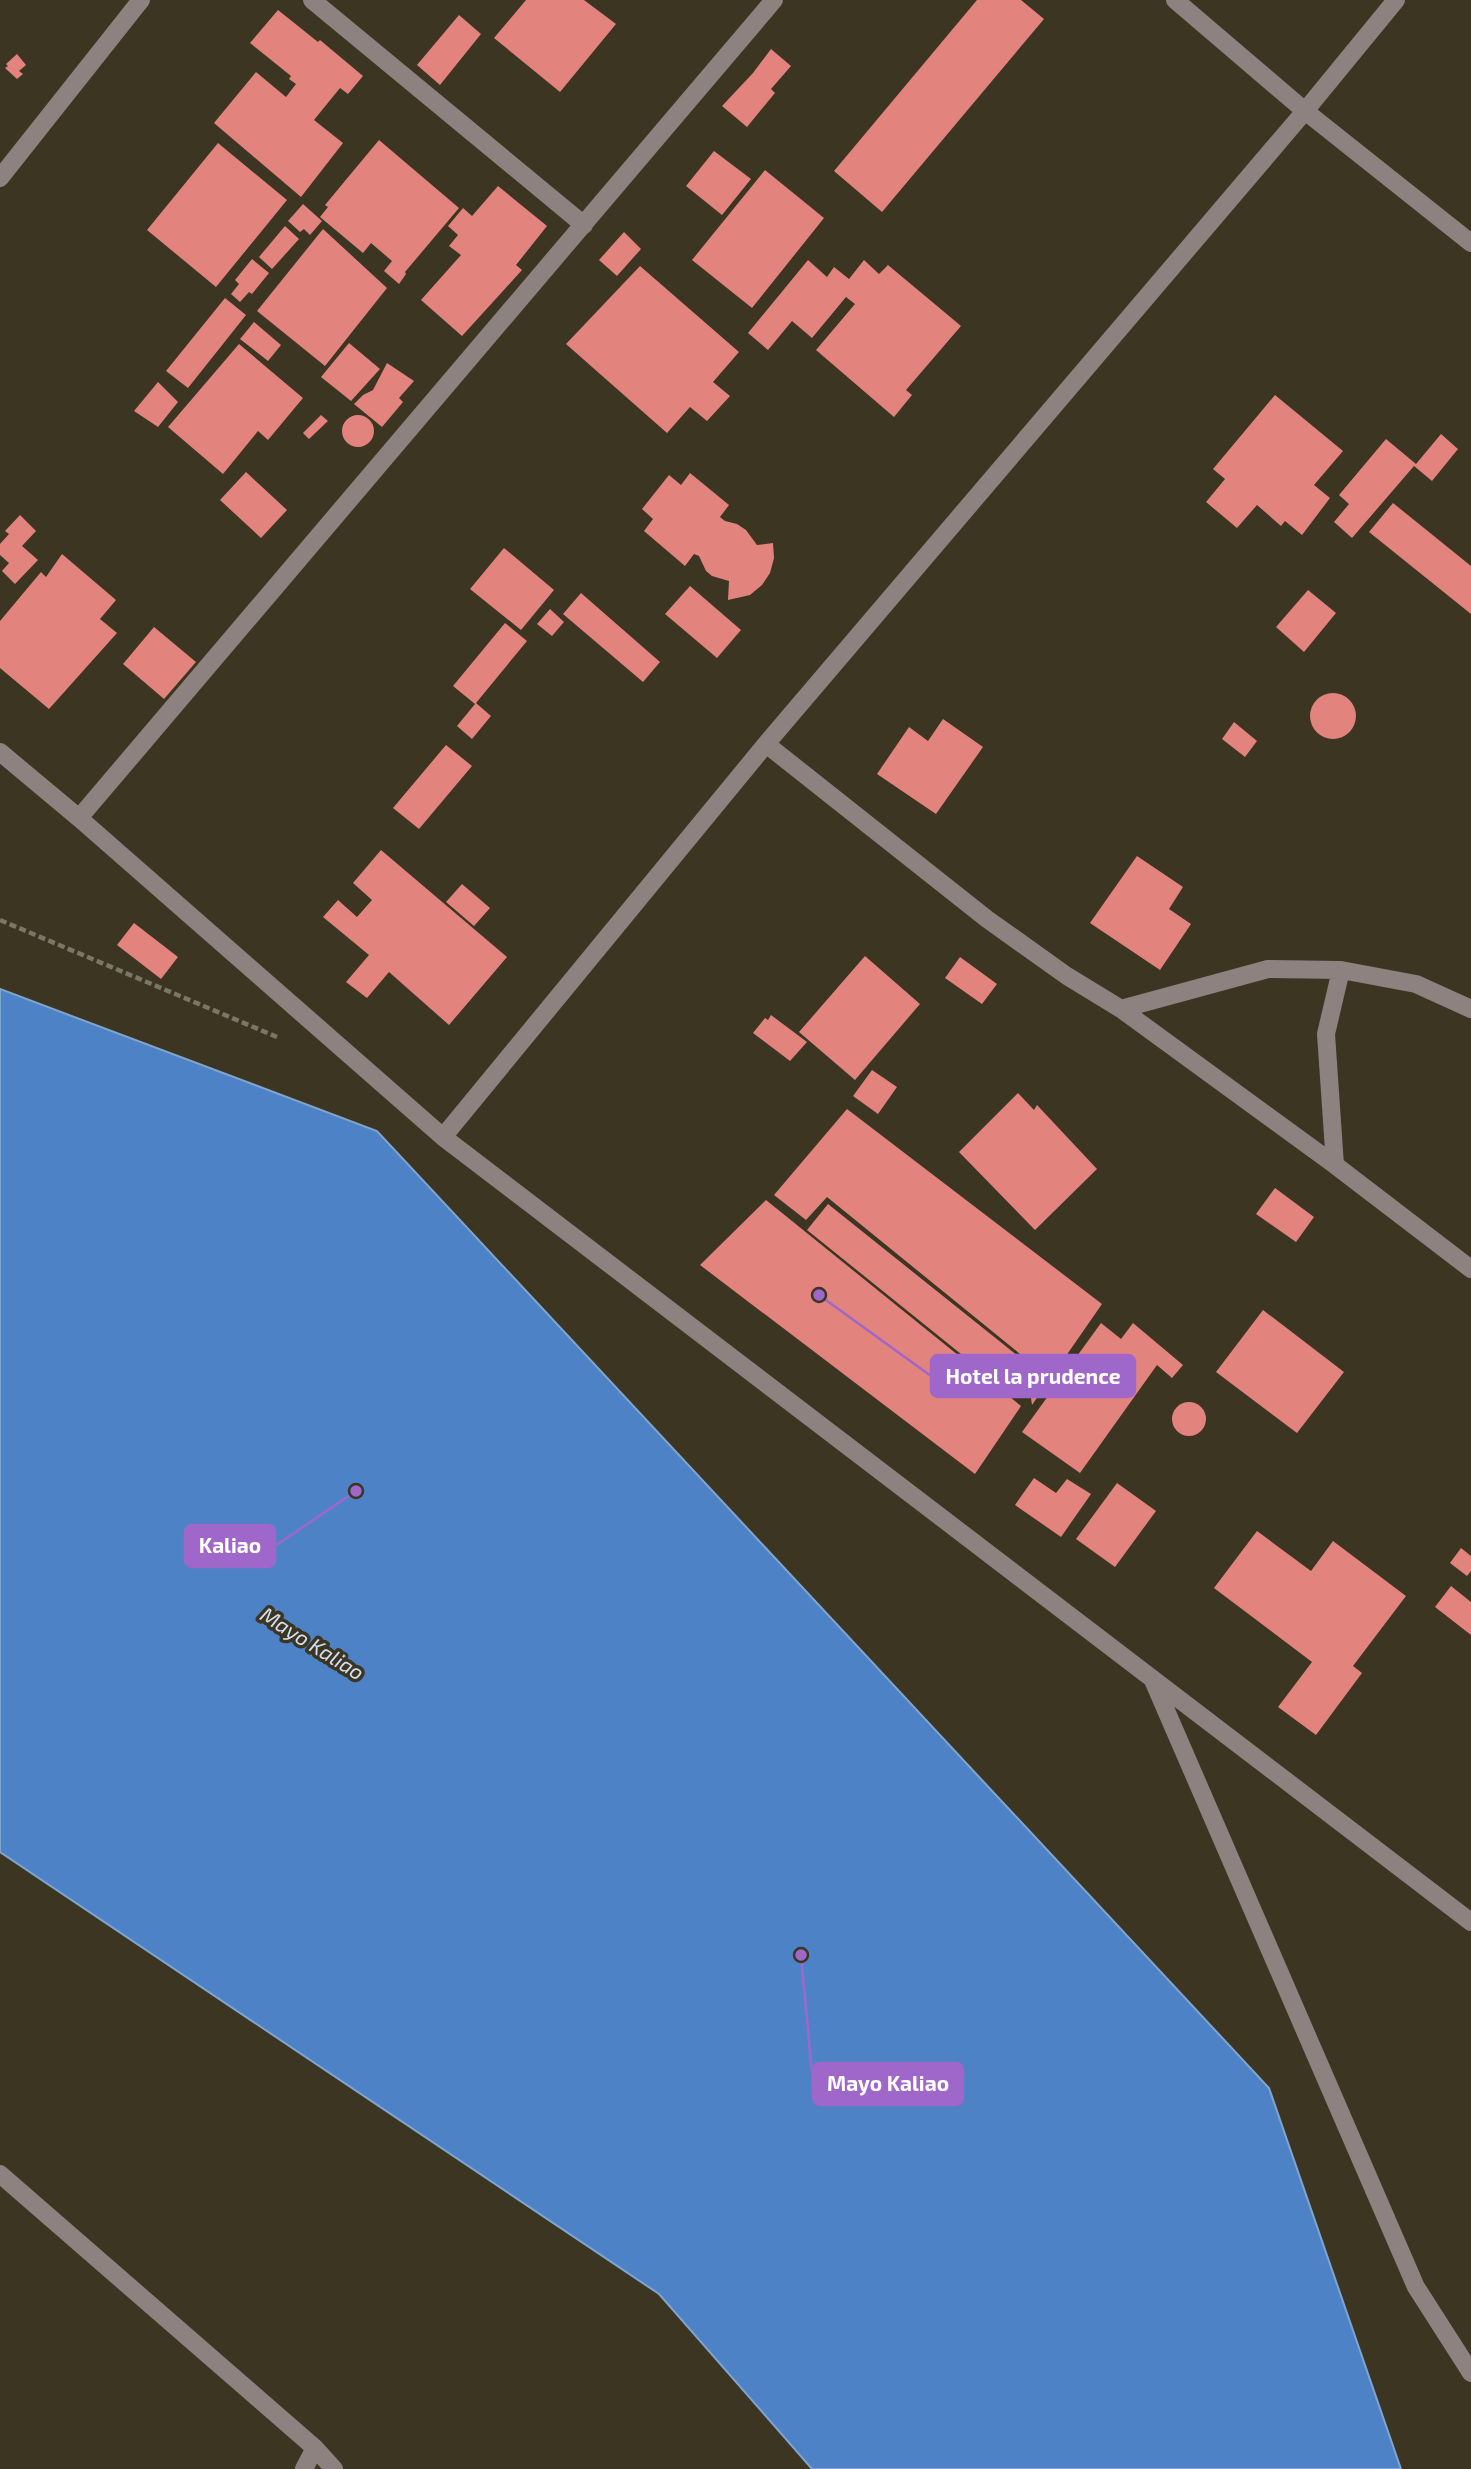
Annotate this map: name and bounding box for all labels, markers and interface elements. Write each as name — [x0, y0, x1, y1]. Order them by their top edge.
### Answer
callout: Hotel la prudence — [931, 1355, 1135, 1397]
text: Hotel la prudence — [945, 1363, 1121, 1388]
callout: Kaliao — [185, 1525, 275, 1567]
text: Kaliao — [199, 1532, 261, 1557]
water label: Mayo Kaliao — [256, 1601, 369, 1685]
callout: Mayo Kaliao — [813, 2063, 963, 2105]
text: Mayo Kaliao — [827, 2070, 949, 2096]

